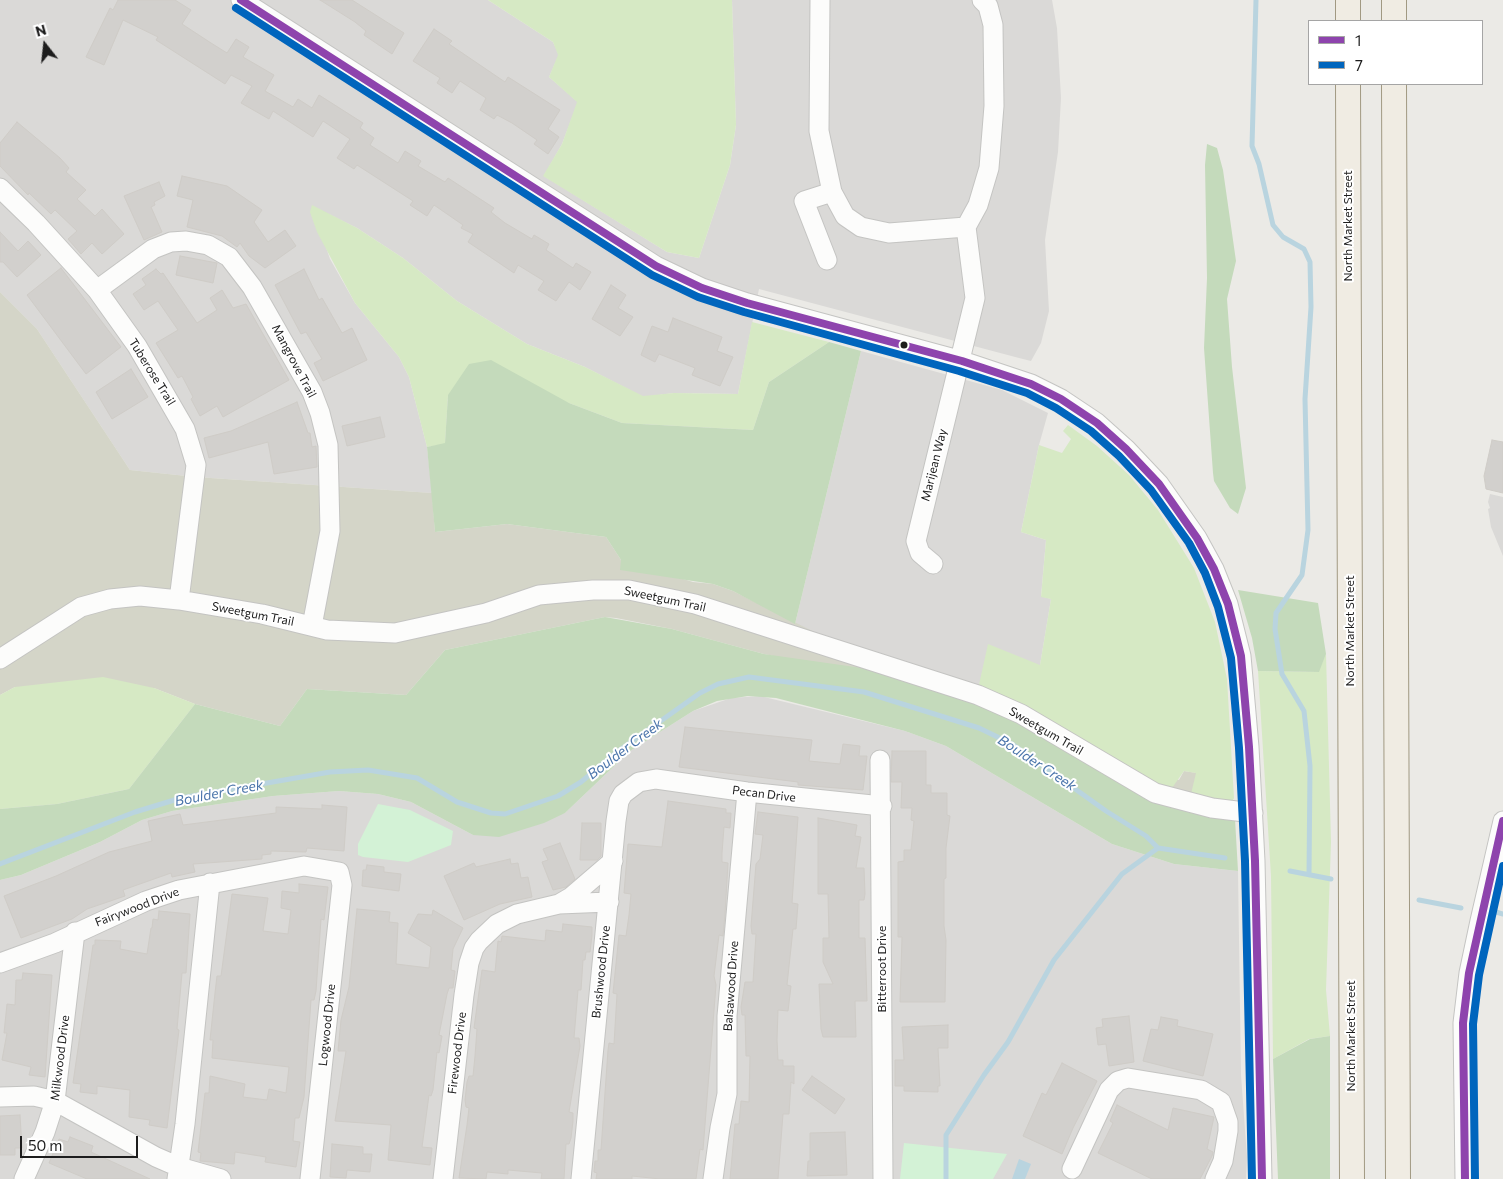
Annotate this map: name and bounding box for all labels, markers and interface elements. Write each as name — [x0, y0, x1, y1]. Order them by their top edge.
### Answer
north arrow — [20, 20, 70, 70]
text: N — [33, 20, 48, 40]
legend — [1308, 20, 1483, 85]
text: 1 — [1355, 31, 1361, 49]
text: 7 — [1355, 56, 1363, 74]
street label: North Market Street — [1341, 170, 1355, 282]
street label: Mangrove Trail — [269, 322, 319, 400]
street label: Tuberose Trail — [126, 336, 178, 408]
unlabelled marker — [899, 340, 909, 350]
street label: Marijean Way — [918, 427, 950, 503]
street label: North Market Street — [1343, 575, 1357, 687]
street label: Sweetgum Trail — [623, 583, 707, 615]
street label: Sweetgum Trail — [211, 599, 295, 629]
street label: Sweetgum Trail — [1006, 704, 1086, 758]
water label: Boulder Creek — [584, 715, 666, 783]
water label: Boulder Creek — [995, 731, 1079, 795]
water label: Boulder Creek — [173, 776, 265, 810]
street label: Pecan Drive — [731, 783, 797, 805]
street label: Fairywood Drive — [93, 884, 181, 930]
street label: Brushwood Drive — [589, 925, 613, 1019]
street label: Bitterroot Drive — [875, 926, 889, 1012]
street label: Balsawood Drive — [721, 940, 741, 1032]
street label: North Market Street — [1344, 980, 1358, 1092]
street label: Logwood Drive — [316, 983, 338, 1067]
street label: Firewood Drive — [445, 1011, 469, 1095]
street label: Milkwood Drive — [48, 1014, 72, 1102]
scale bar — [22, 1126, 140, 1158]
text: 50 m — [28, 1136, 62, 1154]

